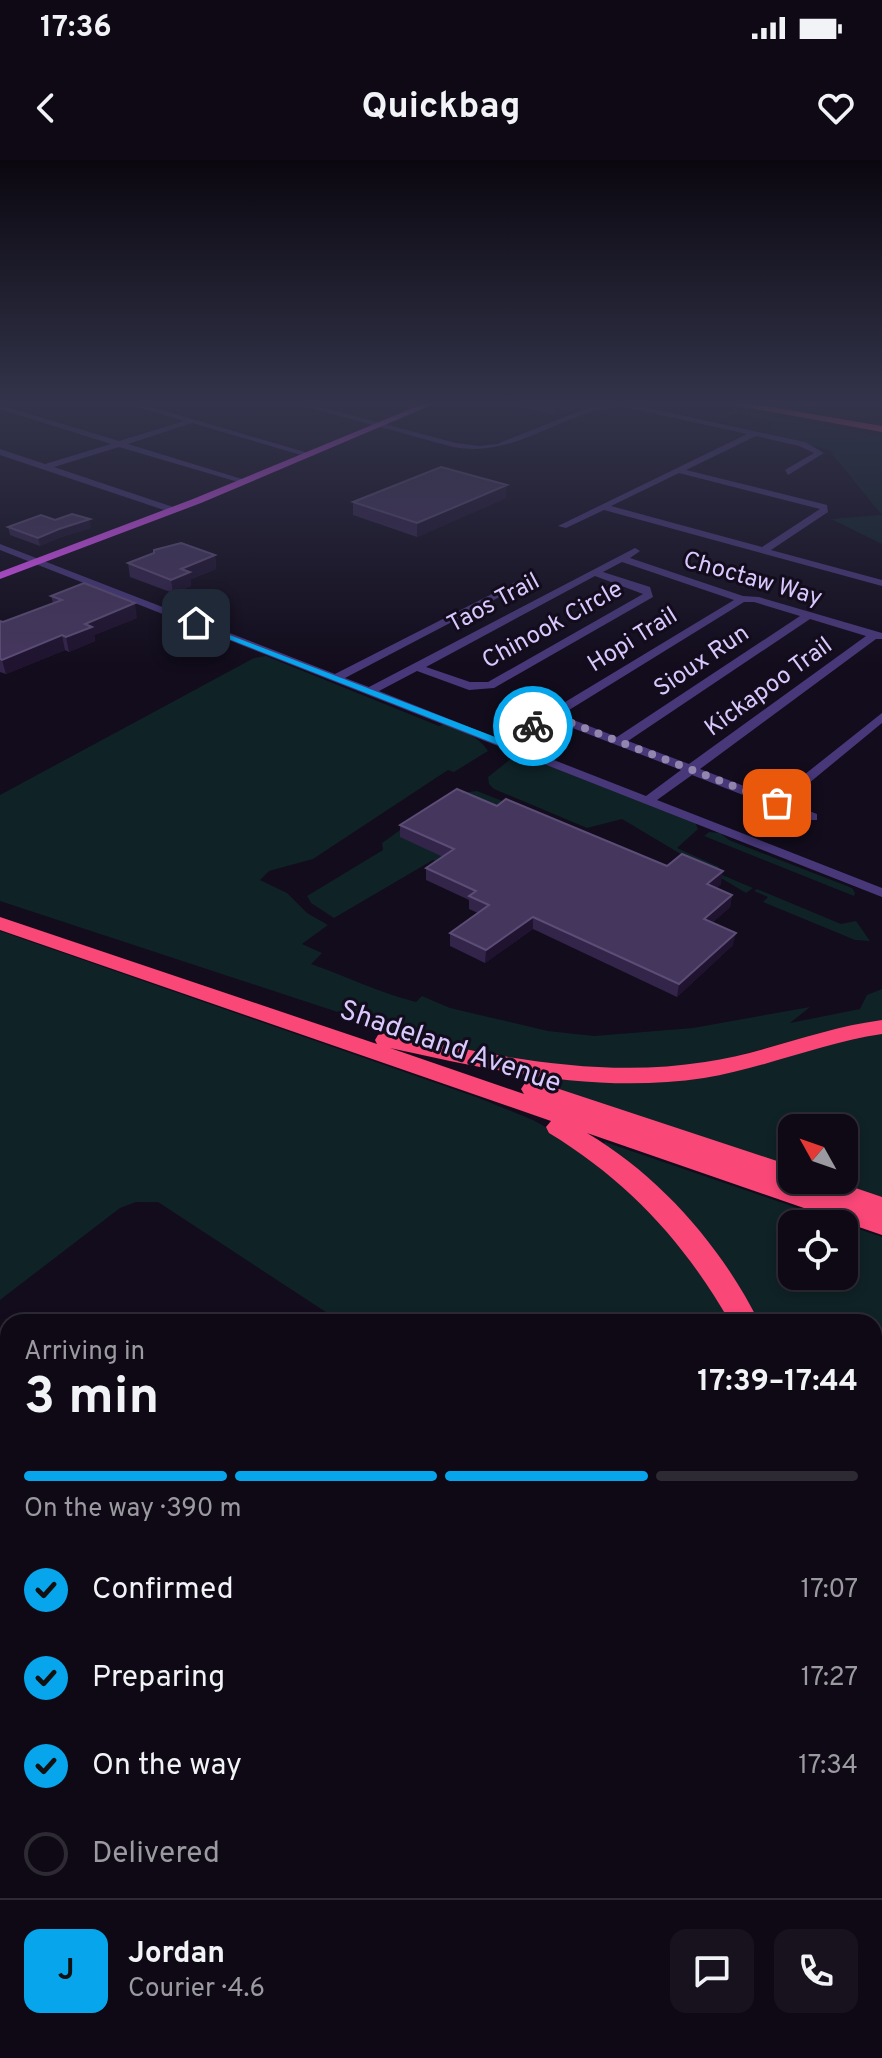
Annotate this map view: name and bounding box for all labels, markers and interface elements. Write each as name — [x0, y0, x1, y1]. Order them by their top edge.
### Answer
text: 17:36 — [40, 10, 112, 47]
text: Quickbag — [361, 85, 521, 131]
icon: back — [24, 86, 68, 130]
icon: heart — [814, 86, 858, 130]
street label: Choctaw Way — [679, 546, 825, 614]
street label: Taos Trail — [443, 567, 545, 641]
street label: Chinook Circle — [477, 575, 629, 677]
pin — [162, 589, 230, 657]
icon: home — [174, 601, 218, 645]
street label: Hopi Trail — [583, 601, 684, 680]
street label: Sioux Run — [649, 619, 755, 704]
street label: Kickapoo Trail — [699, 631, 839, 744]
courier — [493, 686, 573, 766]
icon: bike — [511, 704, 555, 748]
pin — [743, 769, 811, 837]
icon: bag — [755, 781, 799, 825]
street label: Shadeland Avenue — [334, 993, 566, 1103]
north arrow — [778, 1114, 858, 1194]
map controls — [778, 1114, 858, 1290]
button: locate — [778, 1210, 858, 1290]
text: Arriving in — [24, 1336, 145, 1369]
text: 17:39–17:44 — [697, 1364, 858, 1401]
text: 3 min — [24, 1366, 159, 1432]
text: On the way · 390 m — [24, 1493, 241, 1526]
icon: check — [24, 1568, 68, 1612]
text: Confirmed — [92, 1572, 234, 1609]
text: 17:07 — [801, 1574, 858, 1607]
icon: check — [24, 1656, 68, 1700]
text: Preparing — [92, 1660, 225, 1697]
text: 17:27 — [801, 1662, 858, 1695]
icon: check — [24, 1744, 68, 1788]
text: On the way — [92, 1748, 242, 1785]
text: 17:34 — [798, 1750, 858, 1783]
text: Delivered — [92, 1836, 220, 1873]
button: chat — [670, 1929, 754, 2013]
button: phone — [774, 1929, 858, 2013]
text: Jordan — [128, 1936, 225, 1973]
text: J — [58, 1953, 74, 1990]
text: Courier · 4.6 — [128, 1973, 265, 2006]

